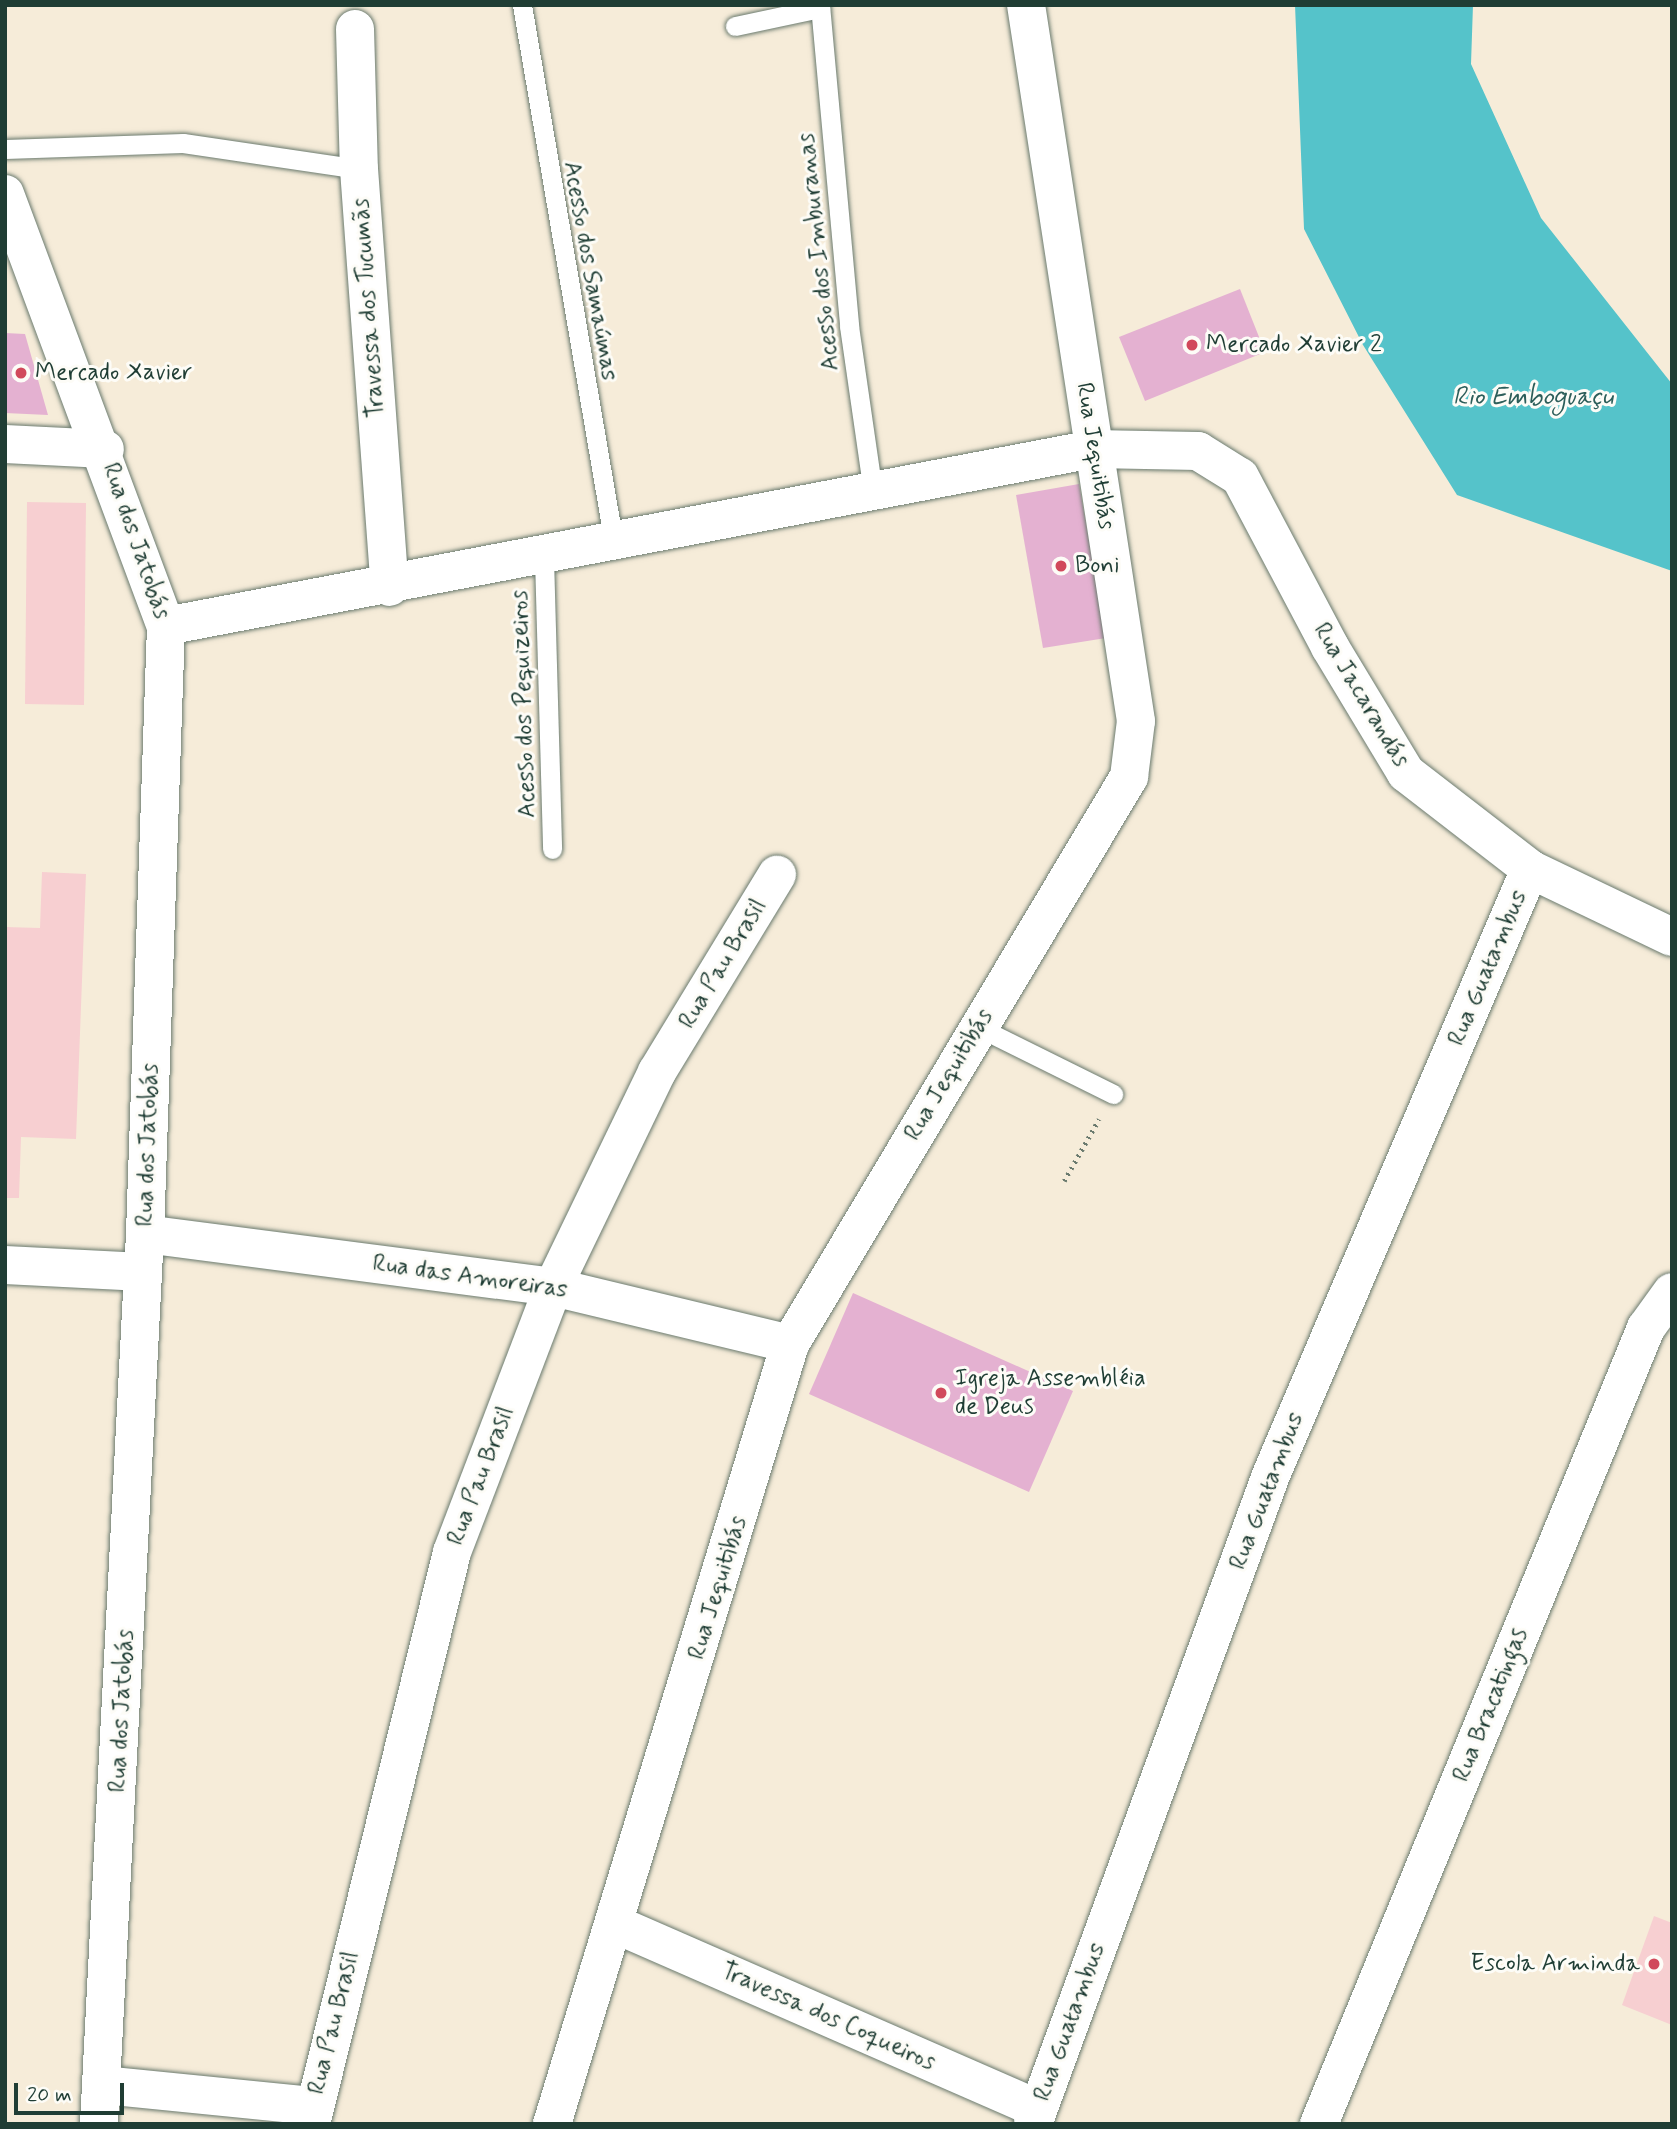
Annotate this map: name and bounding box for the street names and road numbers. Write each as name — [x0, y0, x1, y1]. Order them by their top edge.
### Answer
street label: Acesso dos Imburanas — [793, 138, 845, 366]
street label: Acesso dos Samaúmas — [556, 158, 624, 384]
street label: Travessa dos Tucumãs — [347, 195, 391, 421]
street label: Rua Jequitibás — [1069, 382, 1121, 530]
street label: Rua dos Jatobás — [97, 461, 175, 621]
street label: Acesso dos Pequizeiros — [506, 593, 542, 815]
street label: Rua Jacarandás — [1307, 618, 1415, 772]
street label: Rua Guatambus — [1443, 887, 1533, 1049]
street label: Rua Pau Brasil — [674, 896, 772, 1032]
street label: Rua Jequitibás — [899, 1005, 999, 1145]
street label: Rua dos Jatobás — [131, 1065, 165, 1225]
street label: Rua das Amoreiras — [376, 1250, 564, 1304]
street label: Rua Pau Brasil — [442, 1404, 520, 1548]
street label: Rua Guatambus — [1224, 1410, 1310, 1572]
street label: Rua Jequitibás — [683, 1514, 753, 1662]
street label: Rua Bracatingas — [1447, 1625, 1535, 1785]
street label: Rua dos Jatobás — [103, 1631, 141, 1791]
street label: Rua Guatambus — [1029, 1940, 1111, 2104]
street label: Rua Pau Brasil — [303, 1951, 365, 2095]
street label: Travessa dos Coqueiros — [717, 1957, 939, 2077]

